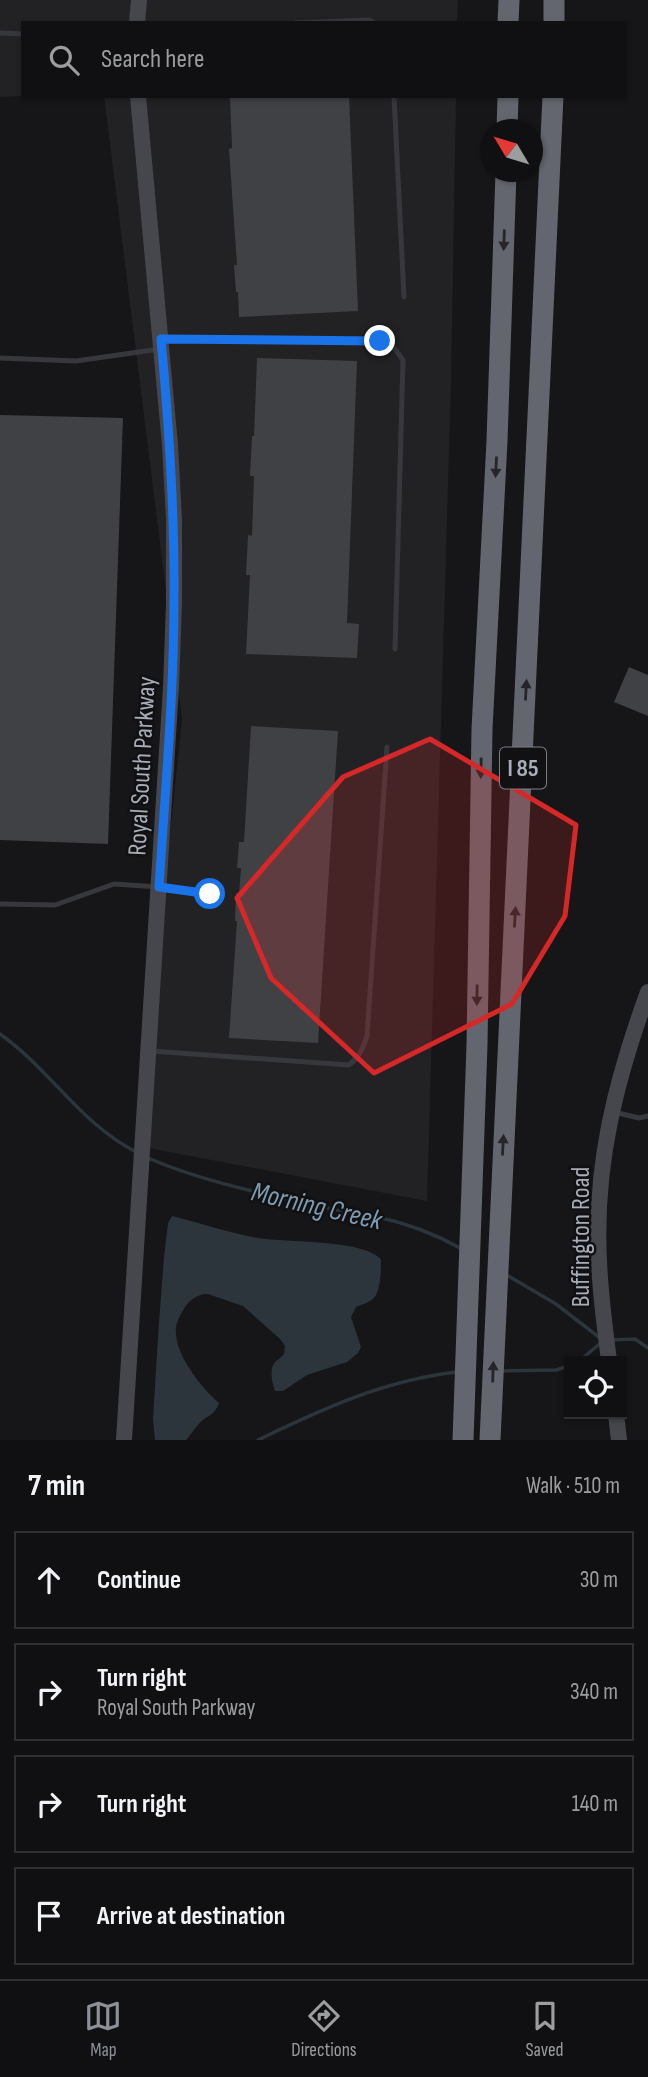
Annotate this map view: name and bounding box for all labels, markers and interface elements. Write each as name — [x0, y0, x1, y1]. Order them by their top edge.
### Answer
search box — [21, 21, 627, 98]
icon: search — [45, 41, 83, 79]
text: Search here — [101, 44, 204, 75]
north arrow — [480, 119, 543, 182]
one-way arrow — [498, 229, 510, 251]
route end — [364, 325, 395, 356]
one-way arrow — [490, 456, 501, 478]
street label: Royal South Parkway — [122, 676, 163, 856]
one-way arrow — [521, 679, 532, 701]
road number: I 85 — [500, 748, 546, 788]
one-way arrow — [475, 757, 487, 779]
route start — [194, 878, 225, 909]
one-way arrow — [510, 906, 521, 928]
one-way arrow — [472, 984, 483, 1006]
one-way arrow — [498, 1133, 509, 1155]
street label: Buffington Road — [566, 1167, 597, 1307]
water label: Morning Creek — [248, 1175, 387, 1238]
map controls — [564, 1356, 627, 1419]
button: locate — [564, 1356, 627, 1419]
one-way arrow — [488, 1361, 499, 1383]
text: 7 min — [28, 1468, 85, 1504]
text: Walk · 510 m — [526, 1472, 620, 1500]
icon: ahead — [30, 1561, 68, 1599]
text: Continue — [97, 1565, 181, 1596]
text: 30 m — [580, 1566, 618, 1594]
text: Turn right — [97, 1663, 186, 1694]
icon: right — [30, 1673, 68, 1711]
text: 340 m — [570, 1678, 618, 1706]
text: Royal South Parkway — [97, 1694, 255, 1722]
icon: right — [30, 1785, 68, 1823]
text: Turn right — [97, 1789, 186, 1820]
text: 140 m — [572, 1790, 618, 1818]
icon: arrive — [30, 1897, 68, 1935]
text: Arrive at destination — [97, 1901, 285, 1932]
tab: Map — [84, 1997, 122, 2062]
tab: Directions — [291, 1997, 357, 2062]
tab: Saved — [525, 1997, 564, 2062]

